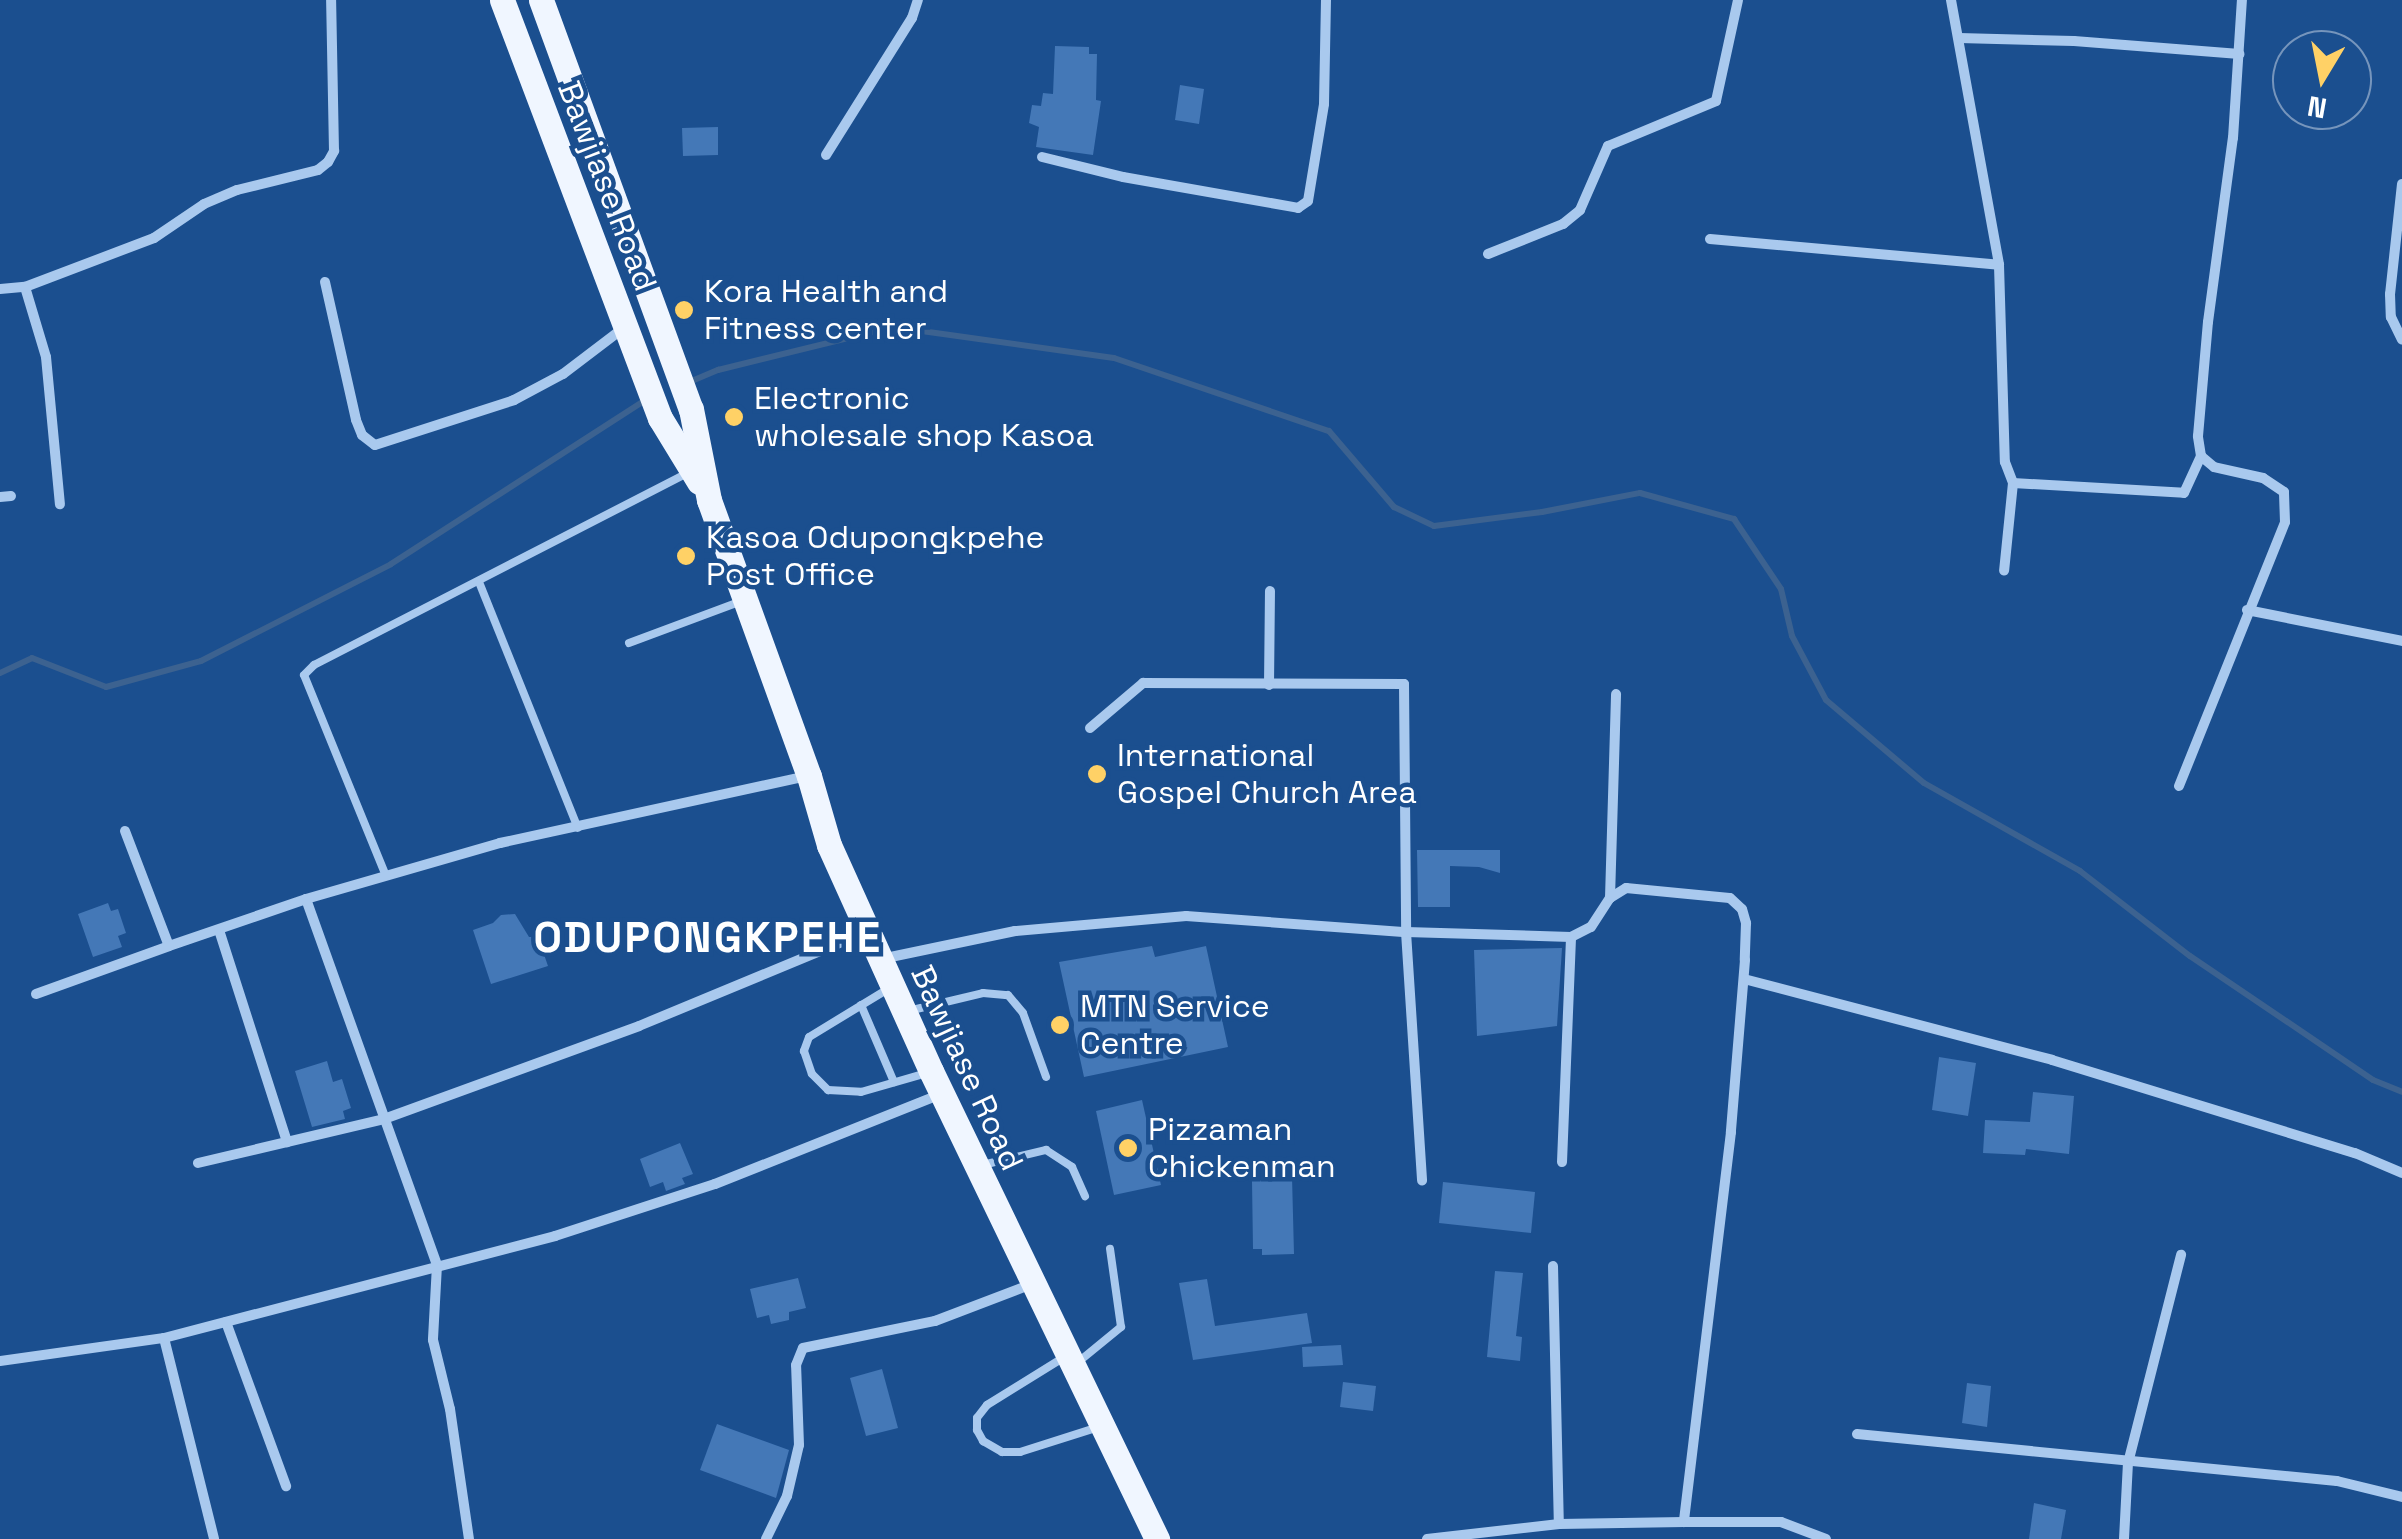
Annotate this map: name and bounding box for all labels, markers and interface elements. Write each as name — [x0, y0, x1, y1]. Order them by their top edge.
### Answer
north arrow — [2272, 30, 2372, 130]
street label: Bawjiase Road — [549, 76, 665, 296]
text: N — [2305, 88, 2330, 127]
place label: Kora Health and Fitness center — [704, 273, 948, 348]
marker: Kora Health and Fitness center — [673, 299, 695, 321]
place label: Electronic wholesale shop Kasoa — [754, 380, 1094, 455]
marker: Electronic wholesale shop Kasoa — [723, 406, 745, 428]
place label: Kasoa Odupongkpehe Post Office — [706, 519, 1045, 594]
marker: Kasoa Odupongkpehe Post Office — [675, 545, 697, 567]
place label: International Gospel Church Area — [1117, 737, 1417, 812]
marker: International Gospel Church Area — [1086, 763, 1108, 785]
district label: ODUPONGKPEHE — [533, 913, 883, 963]
street label: Bawjiase Road — [903, 960, 1031, 1176]
place label: MTN Service Centre — [1080, 988, 1270, 1063]
marker: MTN Service Centre — [1049, 1014, 1071, 1036]
place label: Pizzaman Chickenman — [1148, 1111, 1336, 1186]
marker: Pizzaman Chickenman — [1117, 1137, 1139, 1159]

